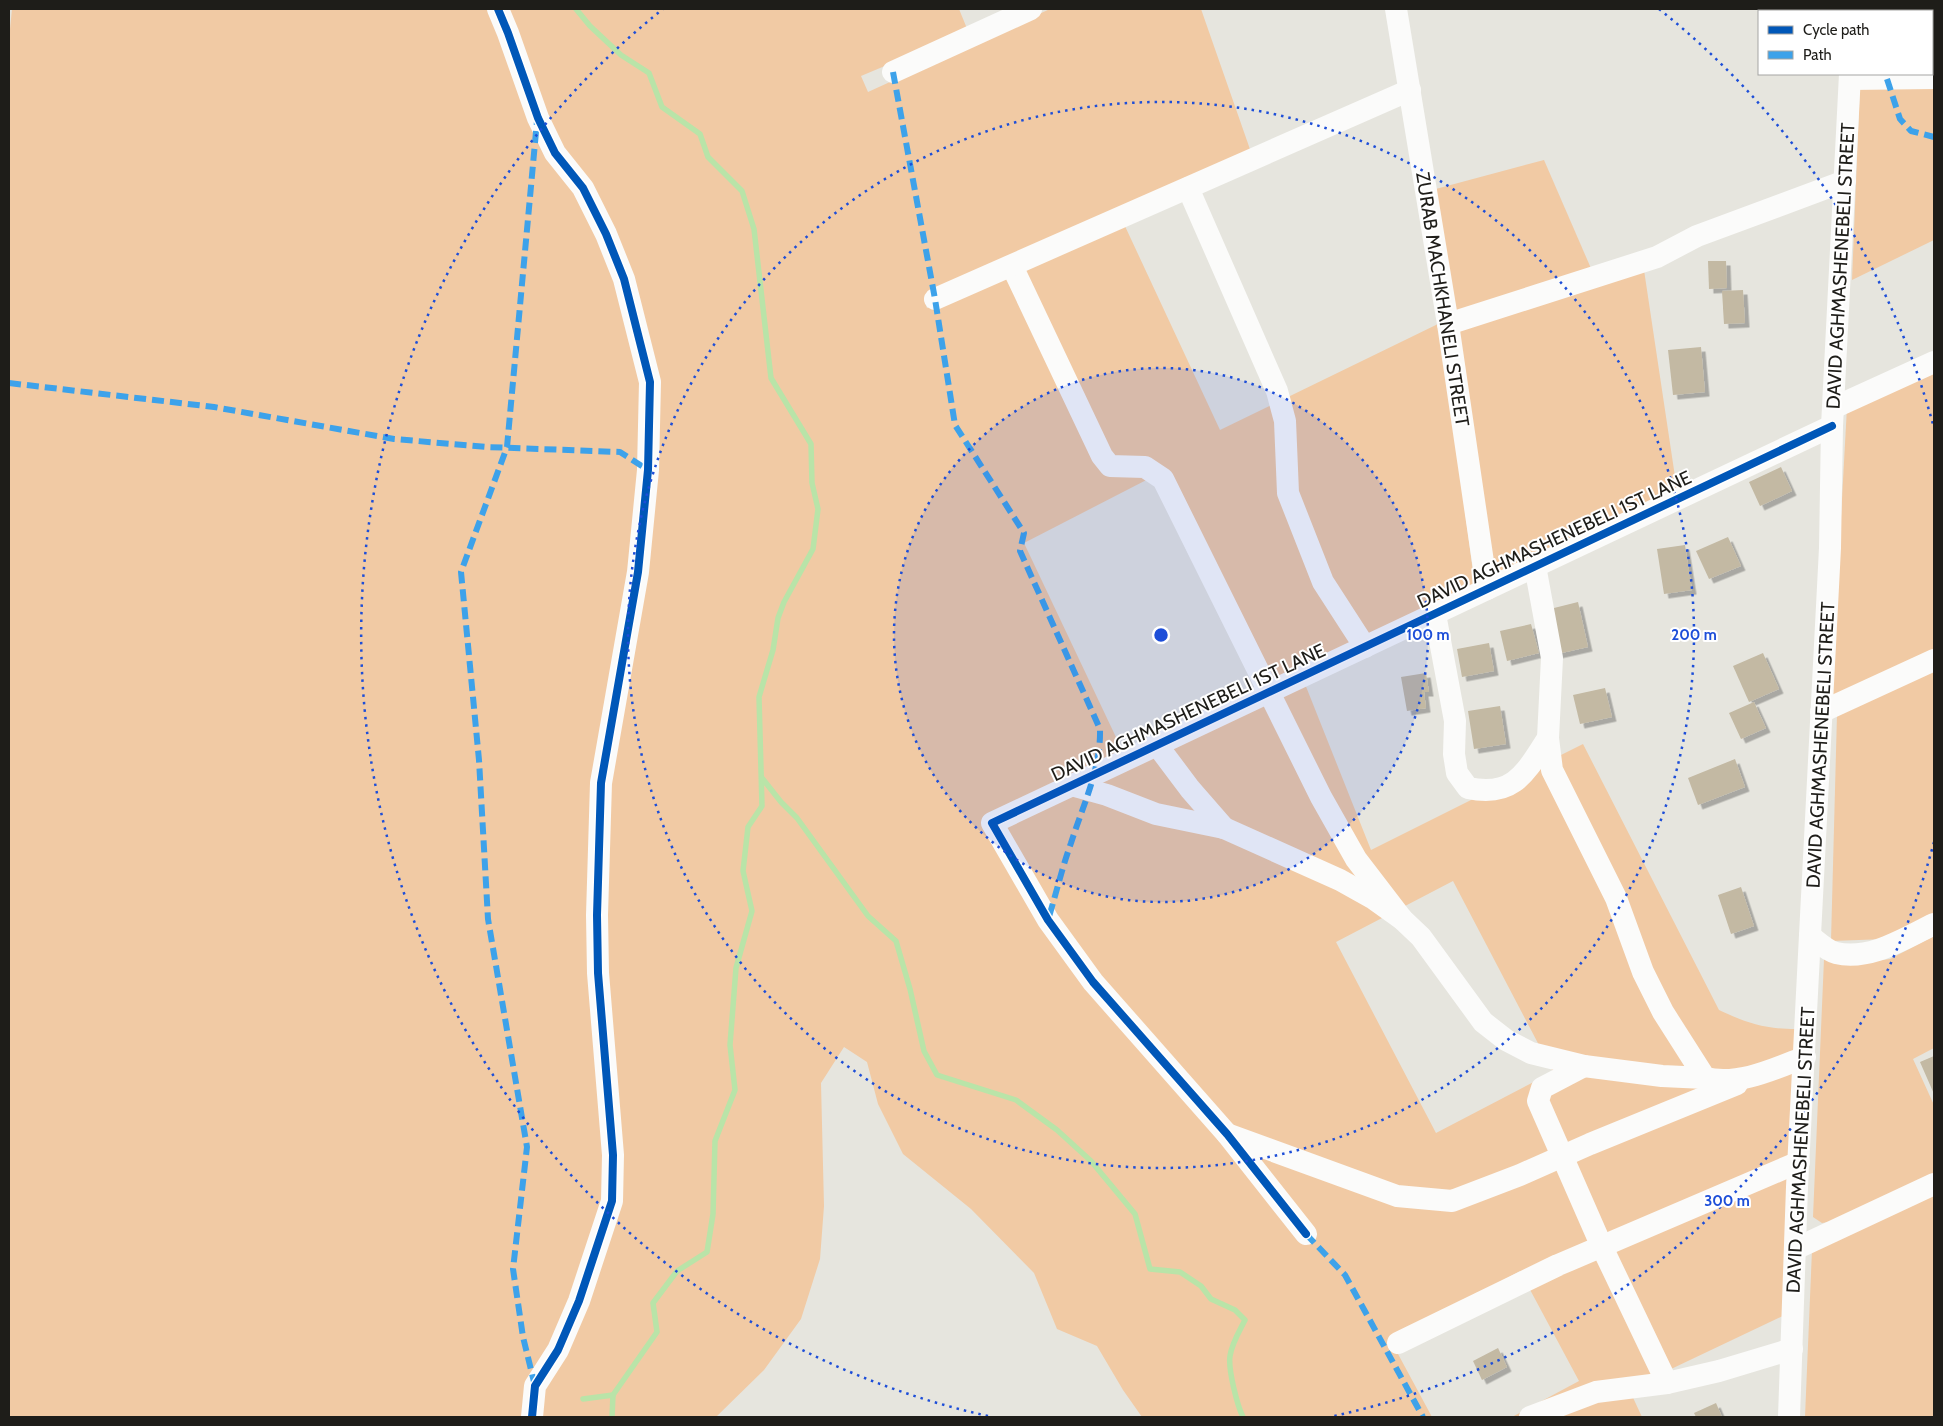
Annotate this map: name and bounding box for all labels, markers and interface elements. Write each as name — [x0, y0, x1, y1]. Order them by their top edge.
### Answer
legend — [1758, 10, 1933, 75]
text: Cycle path — [1803, 21, 1869, 39]
text: Path — [1803, 46, 1832, 64]
street label: DAVID AGHMASHENEBELI STREET — [1822, 122, 1859, 410]
street label: ZURAB MACHKHANELI STREET — [1411, 170, 1474, 428]
street label: DAVID AGHMASHENEBELI 1ST LANE — [1413, 466, 1695, 613]
street label: DAVID AGHMASHENEBELI STREET — [1802, 601, 1839, 889]
centre of rings — [1152, 626, 1170, 644]
text: 100 m — [1406, 626, 1450, 644]
text: 200 m — [1671, 626, 1717, 644]
street label: DAVID AGHMASHENEBELI 1ST LANE — [1047, 639, 1329, 786]
street label: DAVID AGHMASHENEBELI STREET — [1782, 1006, 1819, 1294]
text: 300 m — [1704, 1192, 1750, 1210]

